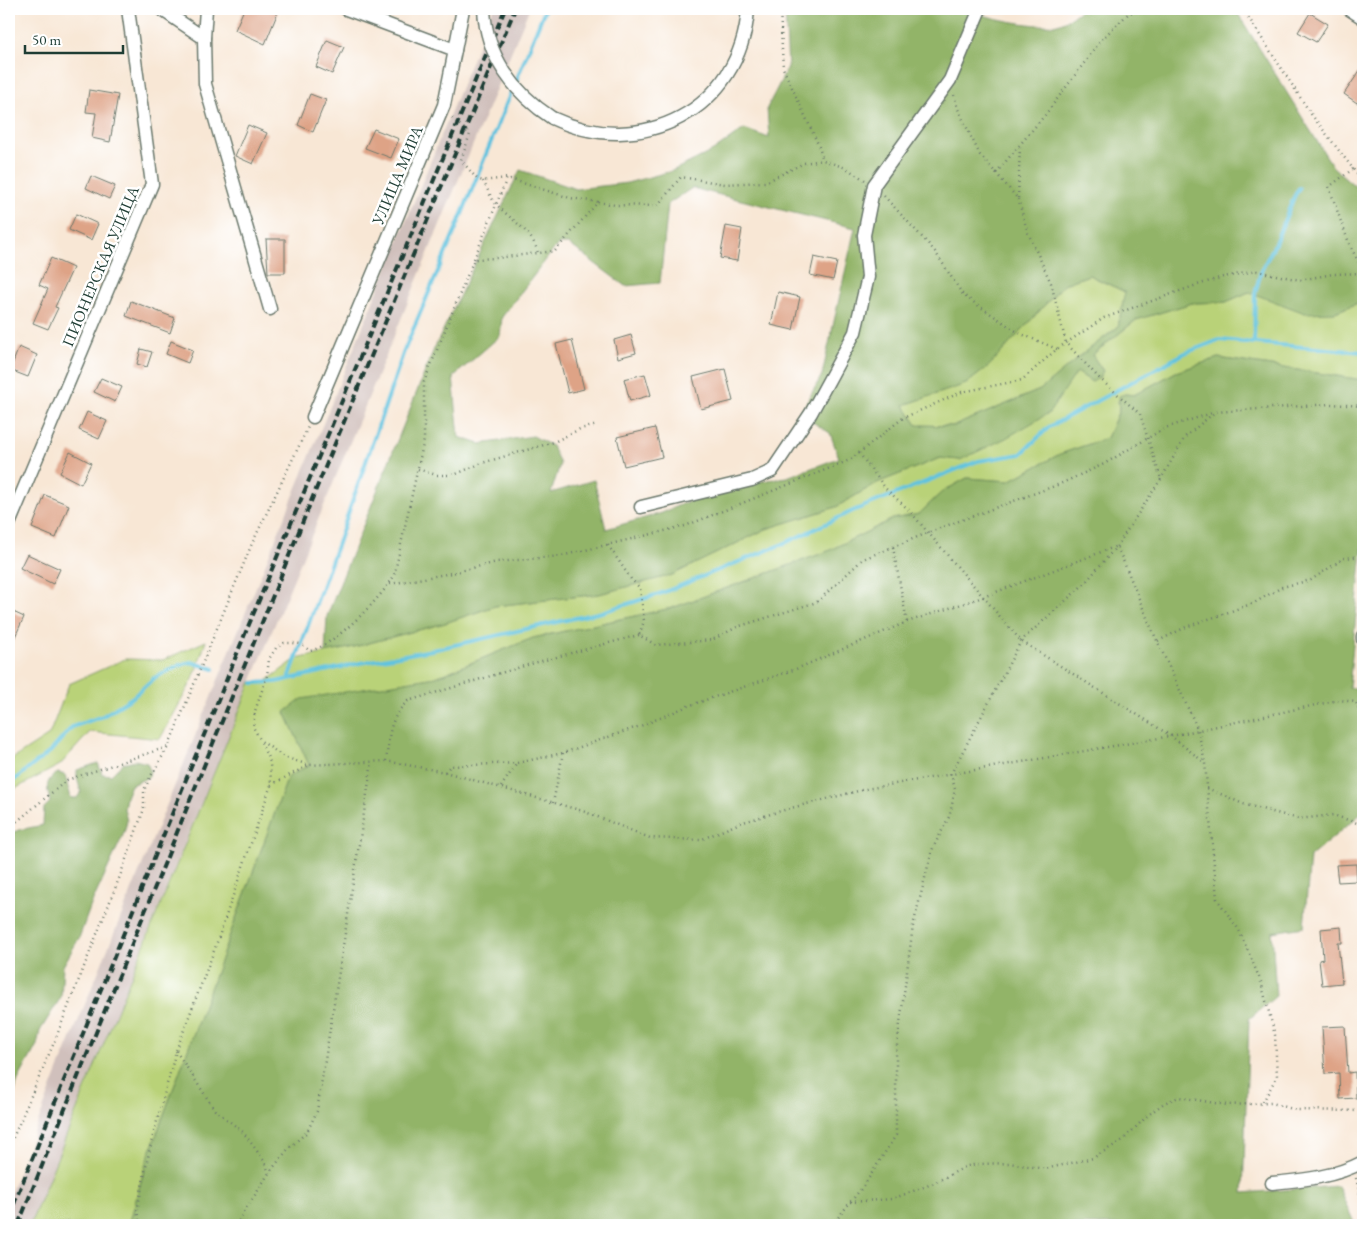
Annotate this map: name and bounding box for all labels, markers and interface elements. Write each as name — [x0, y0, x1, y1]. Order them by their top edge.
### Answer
scale bar — [25, 22, 122, 54]
text: 50 m — [32, 30, 61, 49]
street label: УЛИЦА МИРА — [367, 122, 428, 229]
street label: ПИОНЕРСКАЯ УЛИЦА — [57, 182, 144, 350]

